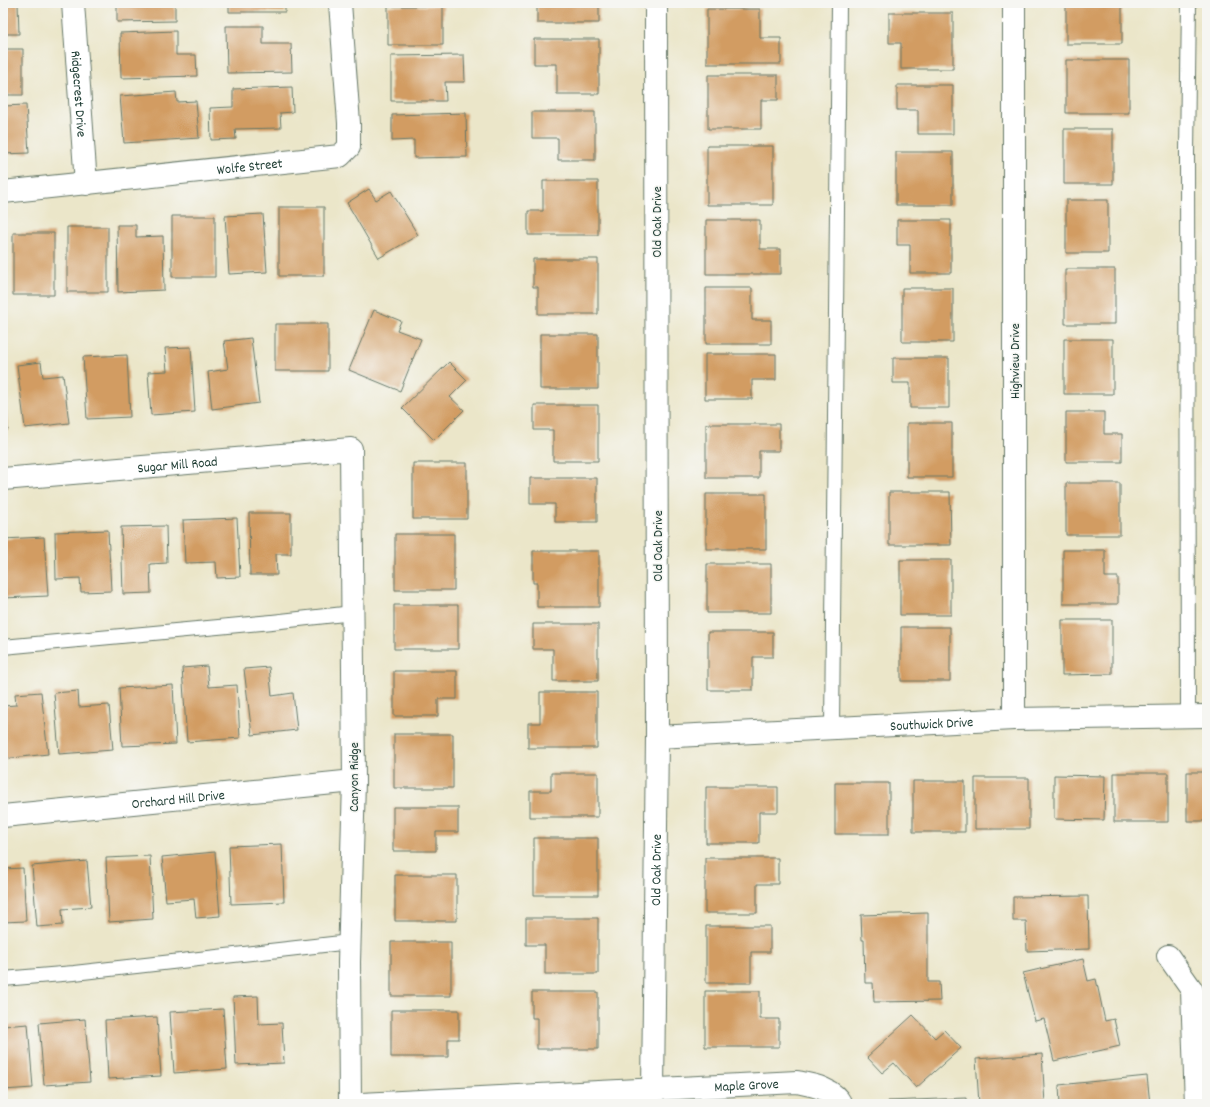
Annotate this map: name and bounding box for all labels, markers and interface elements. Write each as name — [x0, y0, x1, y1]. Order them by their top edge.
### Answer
street label: Ridgecrest Drive — [64, 50, 91, 138]
street label: Wolfe Street — [216, 154, 284, 181]
street label: Old Oak Drive — [648, 186, 668, 258]
street label: Highview Drive — [1006, 323, 1026, 399]
street label: Sugar Mill Road — [137, 453, 218, 479]
street label: Old Oak Drive — [649, 510, 669, 582]
street label: Southwick Drive — [890, 713, 974, 737]
street label: Canyon Ridge — [345, 742, 365, 812]
street label: Orchard Hill Drive — [131, 786, 226, 815]
street label: Old Oak Drive — [647, 834, 668, 906]
street label: Maple Grove — [714, 1075, 779, 1098]

